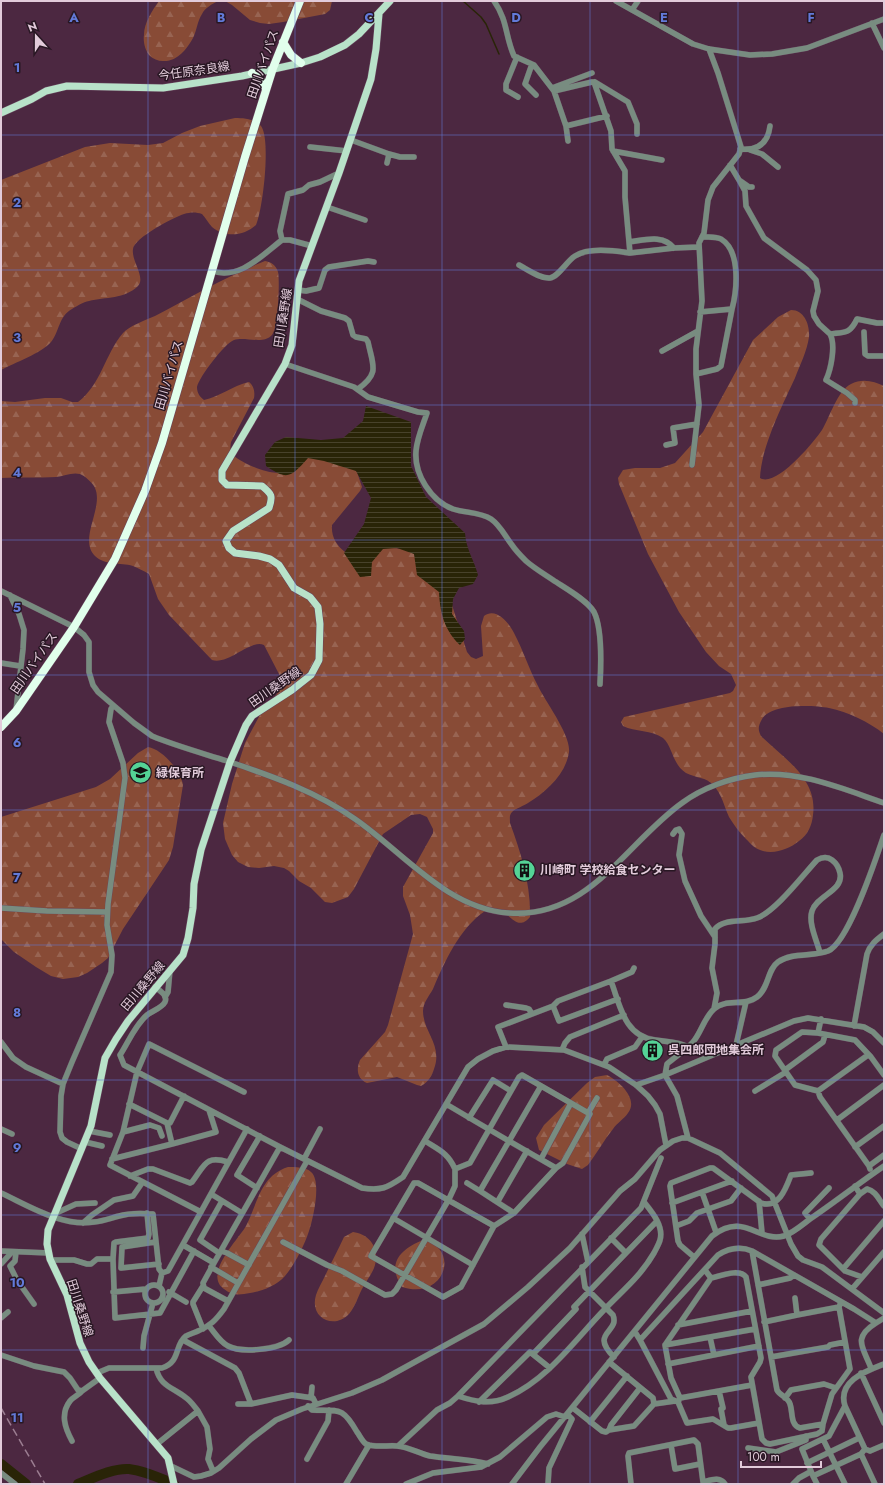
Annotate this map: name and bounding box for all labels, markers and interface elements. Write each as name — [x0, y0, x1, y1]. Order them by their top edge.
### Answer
text: A — [68, 8, 79, 27]
text: B — [217, 8, 226, 27]
text: C — [364, 8, 374, 27]
text: D — [511, 8, 521, 27]
text: E — [660, 8, 668, 27]
text: F — [807, 8, 815, 27]
north arrow — [16, 16, 56, 56]
text: N — [25, 18, 39, 36]
street label: 田川バイパス — [243, 27, 283, 101]
street label: 今任原奈良線 — [157, 57, 231, 85]
text: 1 — [14, 58, 20, 77]
text: 2 — [13, 193, 21, 212]
street label: 田川桑野線 — [269, 287, 297, 349]
text: 3 — [13, 328, 21, 347]
street label: 田川バイパス — [150, 338, 188, 412]
text: 4 — [12, 463, 22, 482]
text: 5 — [13, 598, 21, 617]
street label: 田川バイパス — [6, 628, 62, 698]
street label: 田川桑野線 — [245, 662, 305, 712]
text: 6 — [13, 733, 22, 752]
school or university icon: 緑保育所 — [128, 760, 154, 786]
place label: 緑保育所 — [156, 764, 204, 782]
building icon: 川崎町 学校給食センター — [511, 857, 537, 883]
place label: 川崎町 学校給食センター — [540, 861, 676, 879]
text: 7 — [13, 868, 21, 887]
street label: 田川桑野線 — [117, 957, 169, 1015]
text: 8 — [13, 1003, 21, 1022]
building icon: 呉四郎団地集会所 — [639, 1037, 665, 1063]
place label: 呉四郎団地集会所 — [668, 1041, 764, 1059]
text: 9 — [13, 1138, 22, 1157]
text: 10 — [9, 1273, 25, 1292]
street label: 田川桑野線 — [62, 1277, 98, 1339]
text: 11 — [10, 1408, 24, 1427]
scale bar — [741, 1443, 821, 1469]
text: 100 m — [747, 1448, 780, 1466]

